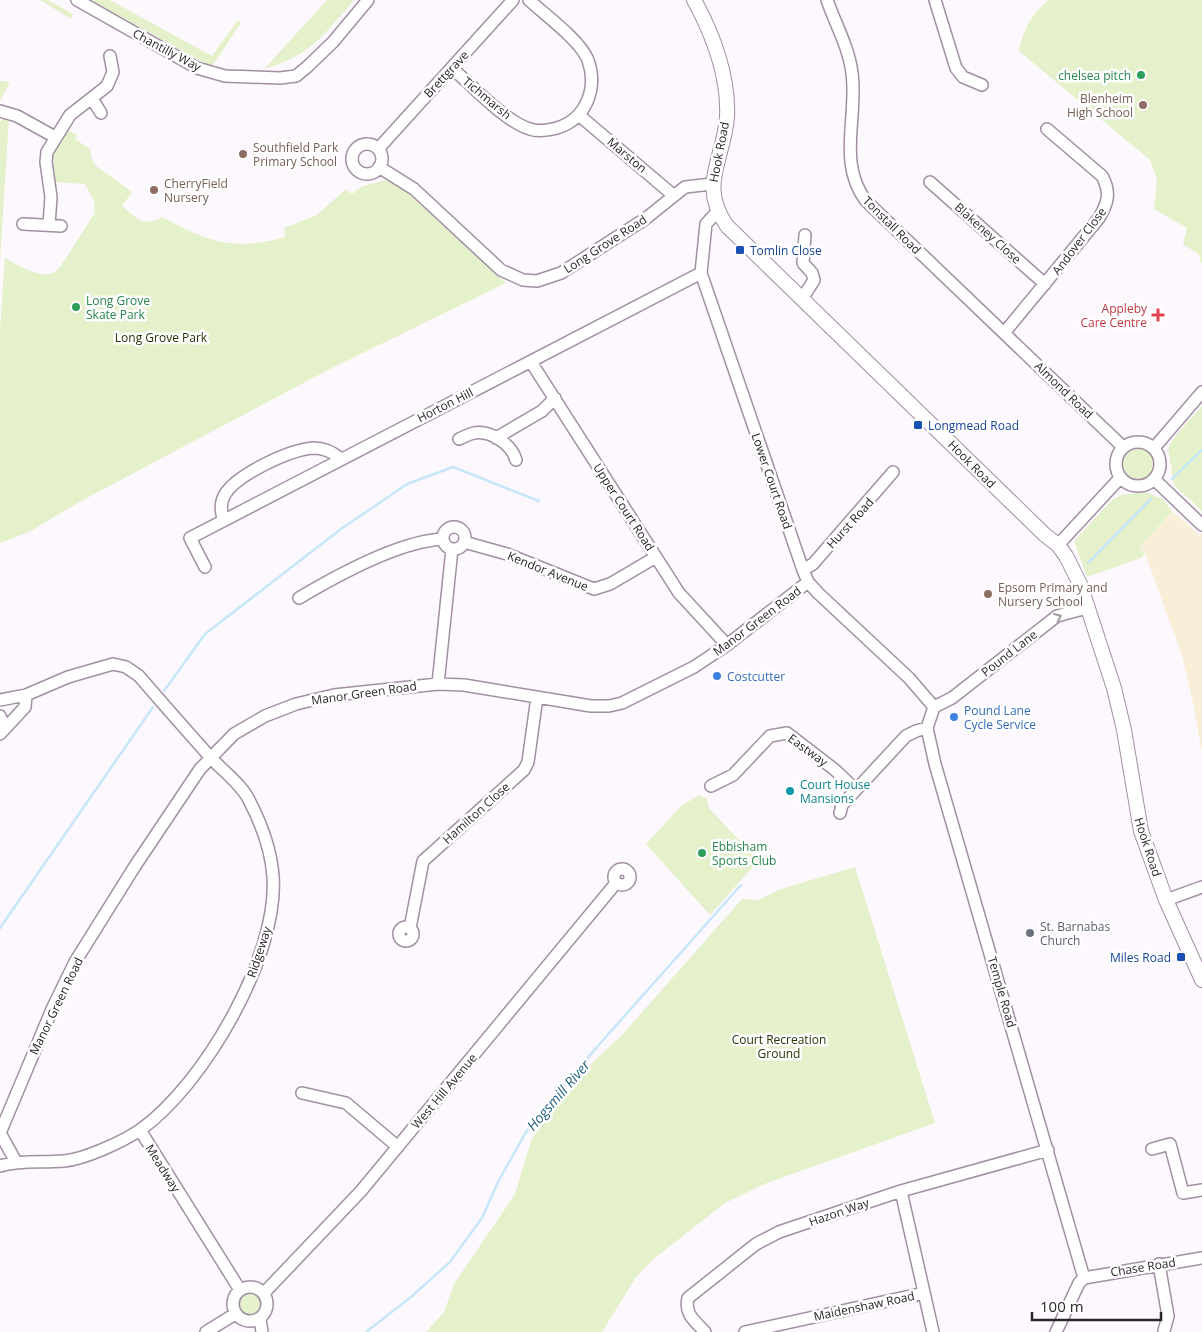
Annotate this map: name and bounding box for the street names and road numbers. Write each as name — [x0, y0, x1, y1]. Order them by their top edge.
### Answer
street label: Chantilly Way — [130, 25, 205, 76]
street label: Brettgrave — [420, 47, 472, 101]
street label: Tichmarsh — [459, 73, 515, 123]
street label: Hook Road — [705, 120, 733, 184]
street label: Marston — [604, 133, 650, 177]
street label: Tonstall Road — [859, 192, 925, 258]
street label: Blakeney Close — [951, 199, 1025, 268]
street label: Andover Close — [1048, 204, 1110, 278]
street label: Long Grove Road — [560, 211, 650, 277]
street label: Almond Road — [1031, 358, 1097, 422]
street label: Horton Hill — [414, 384, 476, 426]
street label: Lower Court Road — [748, 431, 796, 531]
street label: Hook Road — [944, 436, 1000, 492]
street label: Upper Court Road — [589, 460, 659, 554]
street label: Hurst Road — [823, 494, 877, 552]
street label: Kendor Avenue — [505, 547, 591, 595]
street label: Manor Green Road — [709, 582, 805, 660]
street label: Pound Lane — [978, 626, 1041, 680]
street label: Manor Green Road — [310, 677, 418, 709]
street label: Eastway — [785, 730, 832, 771]
street label: Hamilton Close — [439, 778, 513, 848]
street label: Hook Road — [1130, 815, 1166, 879]
street label: Ridgeway — [243, 923, 276, 980]
street label: Temple Road — [984, 954, 1020, 1030]
street label: Manor Green Road — [25, 955, 87, 1057]
street label: West Hill Avenue — [407, 1049, 481, 1132]
street label: Meadway — [142, 1141, 185, 1196]
street label: Hazon Way — [807, 1193, 872, 1230]
street label: Chase Road — [1109, 1253, 1177, 1281]
street label: Maidenshaw Road — [812, 1287, 916, 1325]

